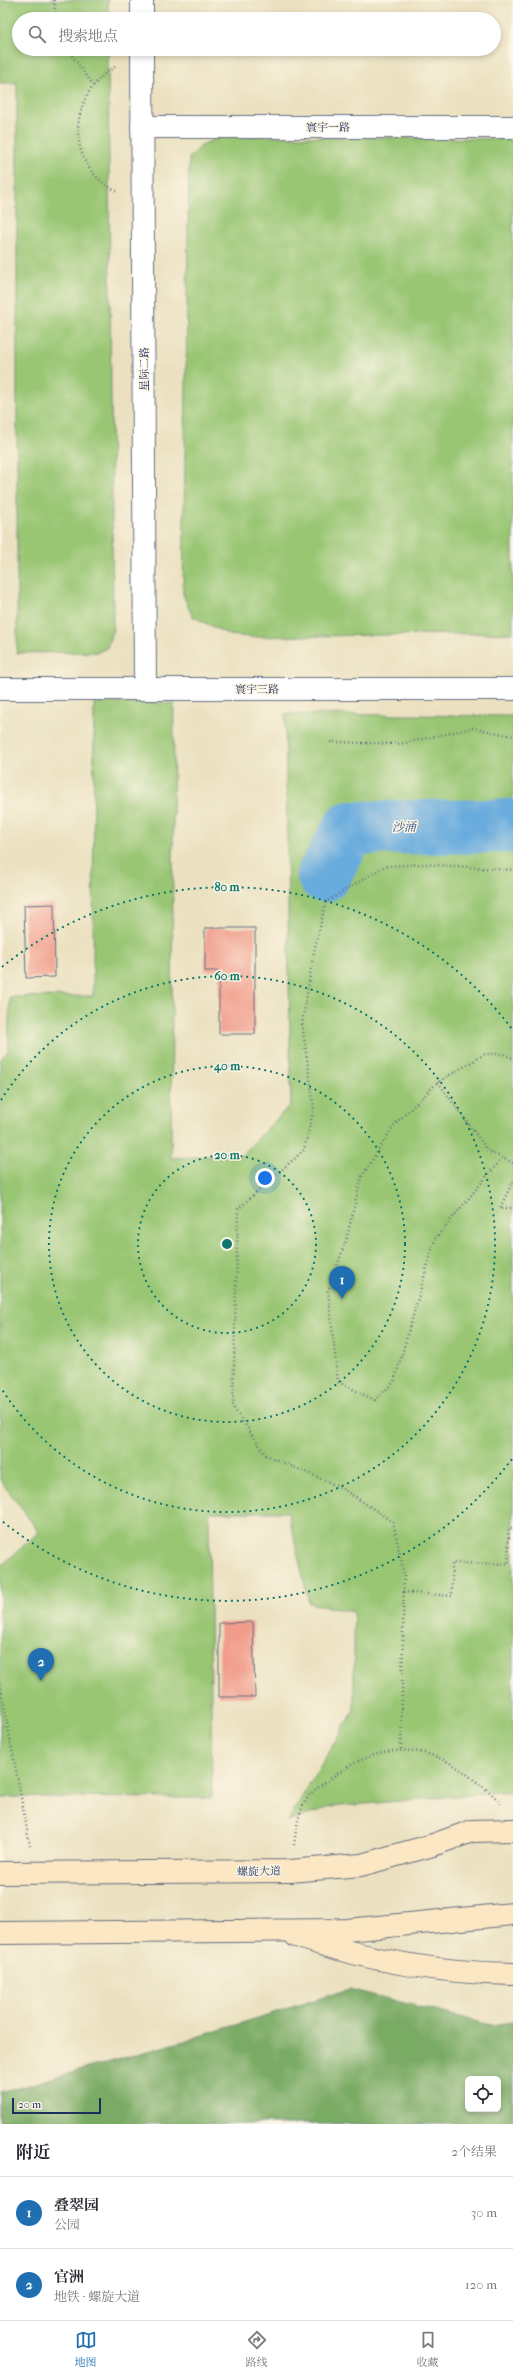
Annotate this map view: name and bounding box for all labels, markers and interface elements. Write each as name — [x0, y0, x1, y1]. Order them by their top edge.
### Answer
search box — [12, 12, 501, 56]
icon: search — [26, 23, 48, 45]
text: 搜索地点 — [58, 27, 118, 45]
street label: 寰宇一路 — [306, 121, 350, 134]
street label: 星际二路 — [138, 347, 151, 391]
street label: 寰宇三路 — [235, 683, 279, 696]
water label: 沙涌 — [392, 820, 418, 834]
text: 80 m — [214, 880, 241, 894]
text: 60 m — [214, 969, 241, 983]
text: 40 m — [213, 1059, 241, 1074]
text: 20 m — [214, 1148, 241, 1162]
your location — [255, 1168, 275, 1188]
centre of rings — [220, 1237, 234, 1251]
pin: 1 — [329, 1266, 355, 1299]
pin: 2 — [28, 1648, 54, 1681]
street label: 螺旋大道 — [237, 1865, 281, 1878]
map controls — [465, 2076, 501, 2112]
button: locate — [465, 2076, 501, 2112]
scale bar — [12, 2096, 101, 2115]
text: 20 m — [18, 2098, 41, 2111]
text: 附近 — [16, 2142, 50, 2162]
text: 2个结果 — [451, 2144, 497, 2159]
text: 叠翠园 — [54, 2196, 99, 2214]
text: 1 — [27, 2205, 31, 2220]
text: 30 m — [471, 2205, 497, 2220]
text: 公园 — [54, 2217, 80, 2232]
text: 官洲 — [54, 2268, 84, 2286]
text: 2 — [26, 2277, 32, 2292]
text: 120 m — [465, 2277, 497, 2292]
text: 地铁 · 螺旋大道 — [54, 2289, 140, 2304]
tab: 地图 — [75, 2329, 97, 2369]
tab: 路线 — [246, 2329, 268, 2369]
tab: 收藏 — [417, 2329, 439, 2369]

